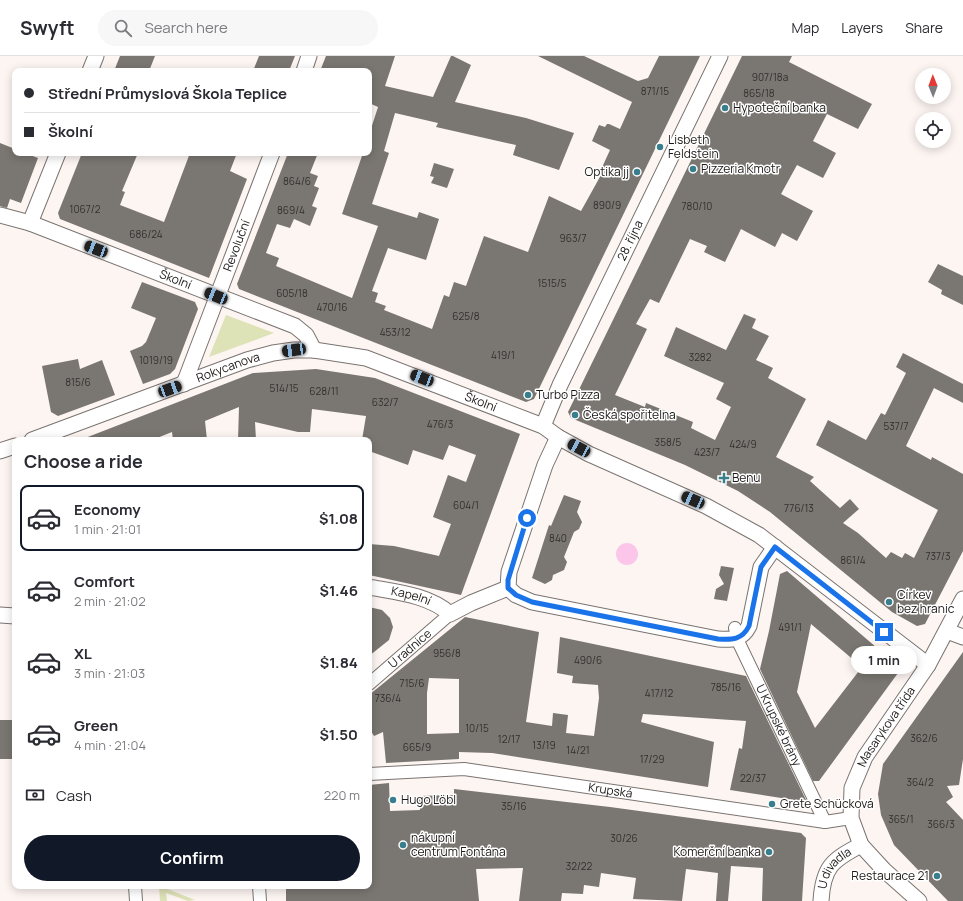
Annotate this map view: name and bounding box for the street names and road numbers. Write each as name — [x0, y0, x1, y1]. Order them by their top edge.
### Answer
street label: Revoluční — [219, 217, 254, 274]
street label: 28. října — [613, 217, 647, 263]
street label: Školní — [157, 265, 194, 293]
street label: Rokycanova — [194, 348, 261, 386]
street label: Školní — [462, 388, 500, 416]
street label: Kapelní — [390, 582, 434, 609]
street label: U radnice — [384, 625, 435, 672]
street label: U Krupské brány — [752, 681, 806, 770]
street label: Masarykova třída — [853, 683, 919, 769]
street label: Krupská — [587, 778, 634, 802]
street label: U divadla — [813, 843, 854, 890]

